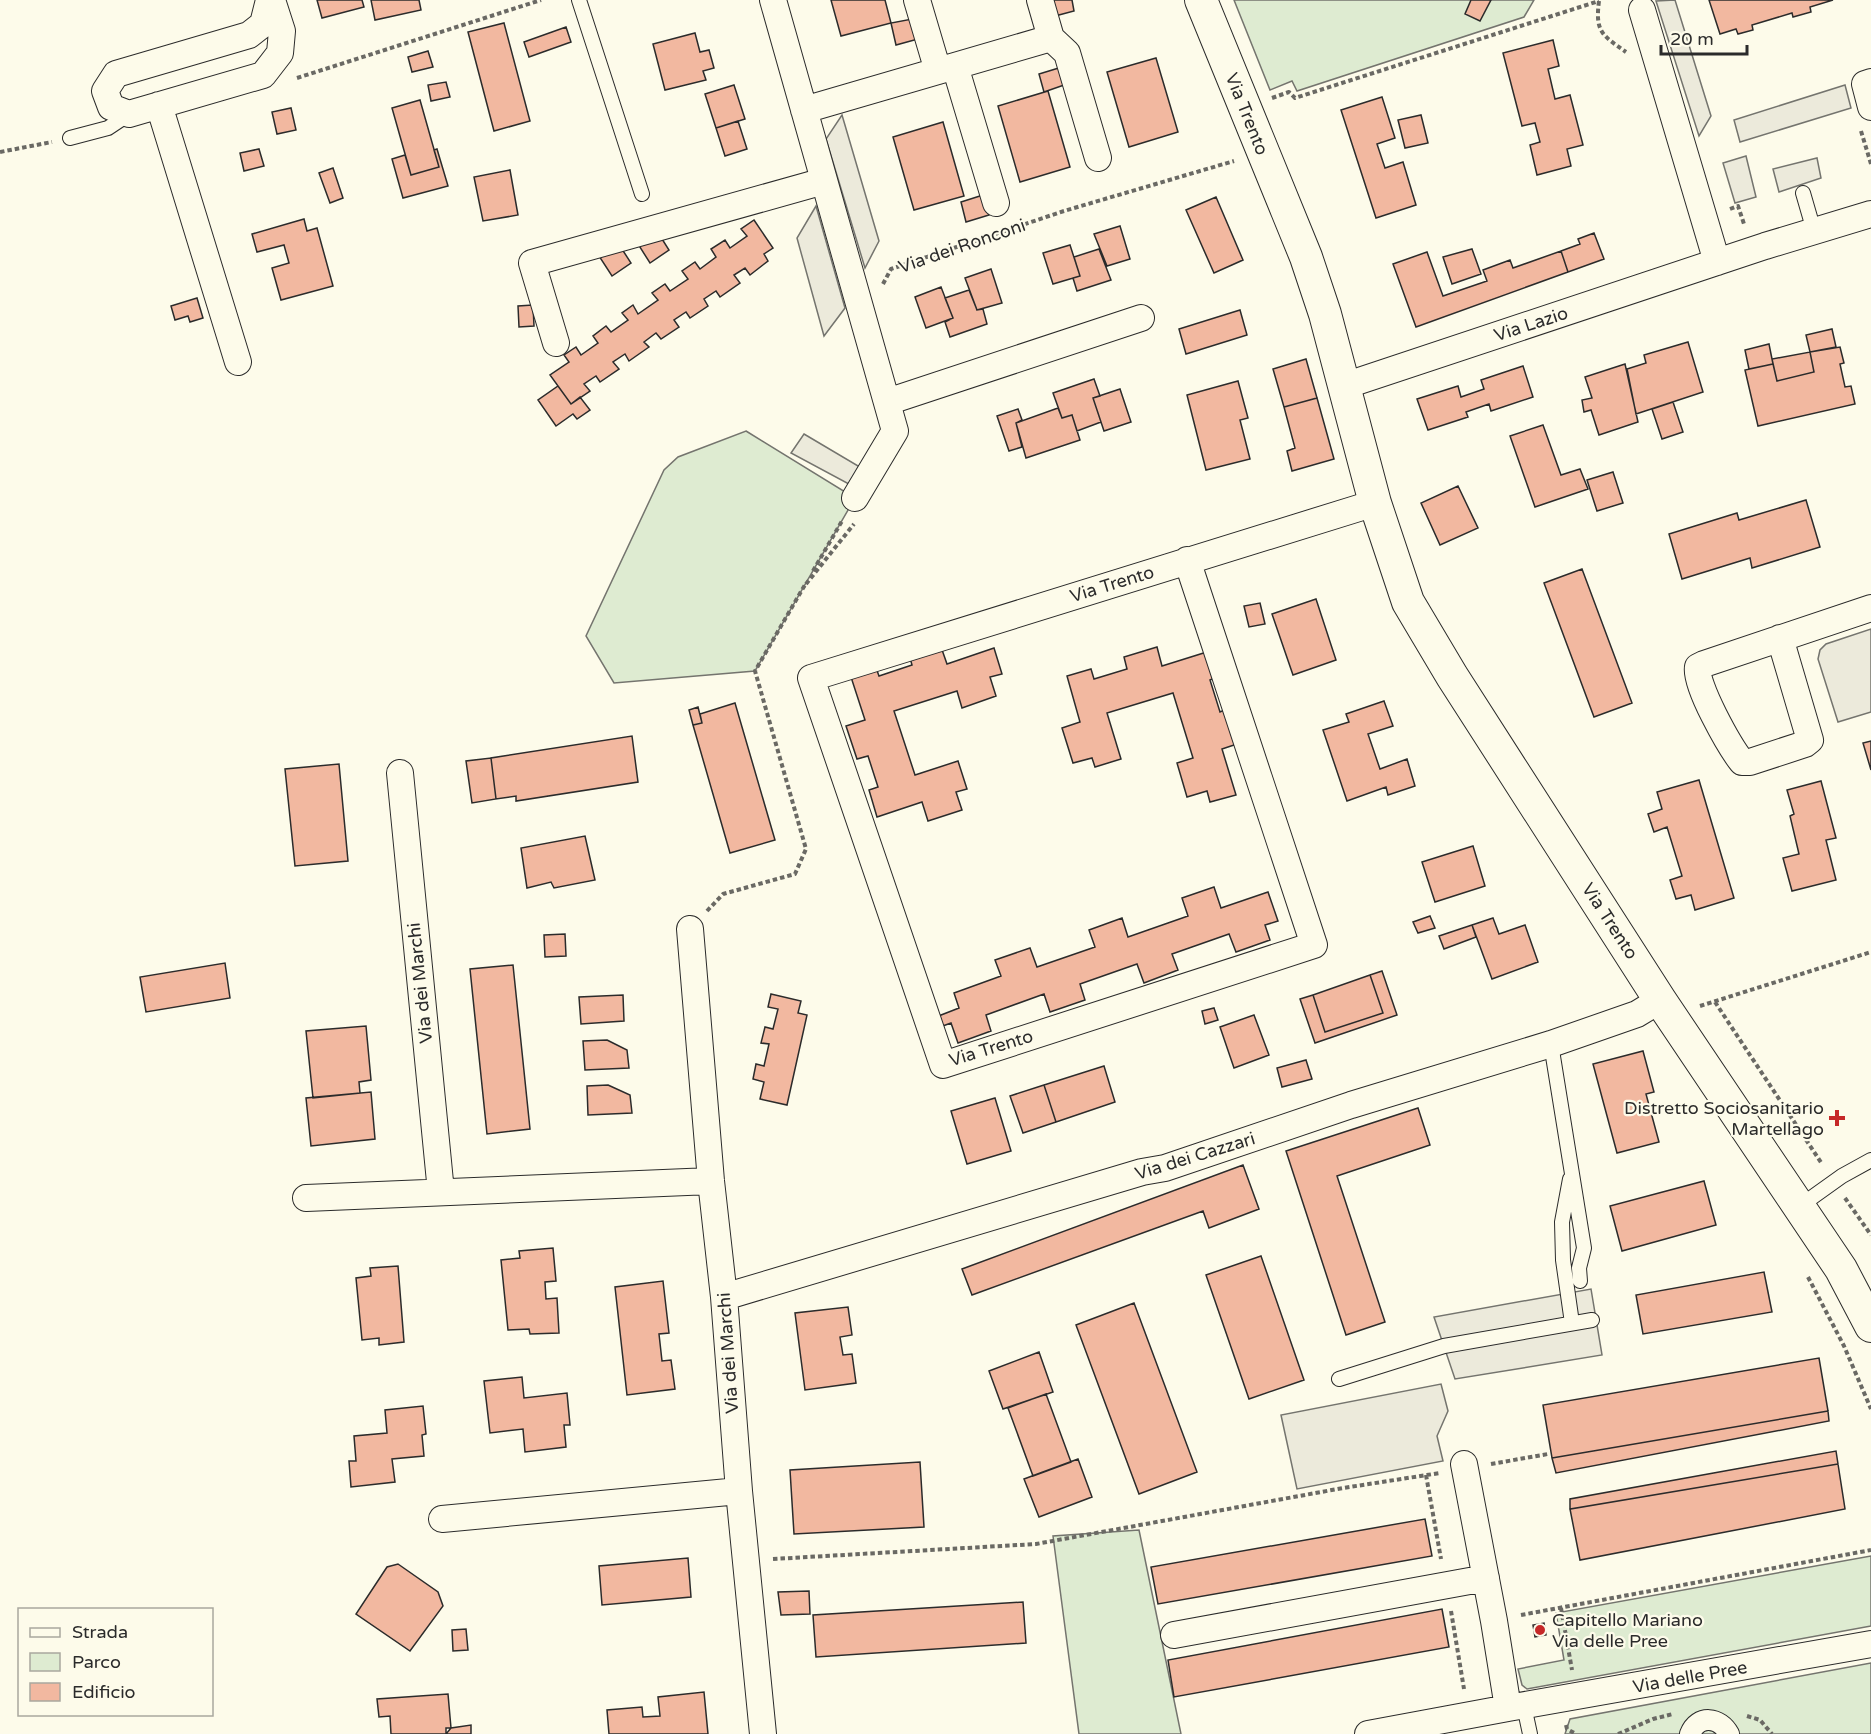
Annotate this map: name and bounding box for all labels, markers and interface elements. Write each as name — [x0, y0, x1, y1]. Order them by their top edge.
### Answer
scale bar — [1661, 18, 1746, 56]
text: 20 m — [1670, 28, 1714, 50]
street label: Via Trento — [1221, 70, 1273, 158]
street label: Via dei Ronconi — [896, 214, 1028, 278]
street label: Via Lazio — [1491, 302, 1571, 346]
street label: Via Trento — [1067, 561, 1157, 607]
street label: Via Trento — [1577, 879, 1643, 963]
street label: Via dei Marchi — [403, 921, 437, 1045]
street label: Via Trento — [946, 1025, 1036, 1071]
place label: Distretto Sociosanitario Martellago — [1624, 1097, 1824, 1140]
marker: Distretto Sociosanitario Martellago — [1828, 1109, 1846, 1127]
street label: Via dei Cazzari — [1132, 1127, 1258, 1185]
street label: Via dei Marchi — [713, 1292, 743, 1414]
legend — [18, 1608, 213, 1716]
place label: Capitello Mariano Via delle Pree — [1552, 1609, 1703, 1652]
text: Strada — [72, 1621, 128, 1643]
marker: Capitello Mariano Via delle Pree — [1533, 1623, 1547, 1637]
text: Parco — [72, 1651, 121, 1673]
street label: Via delle Pree — [1631, 1656, 1749, 1698]
text: Edificio — [72, 1681, 136, 1703]

